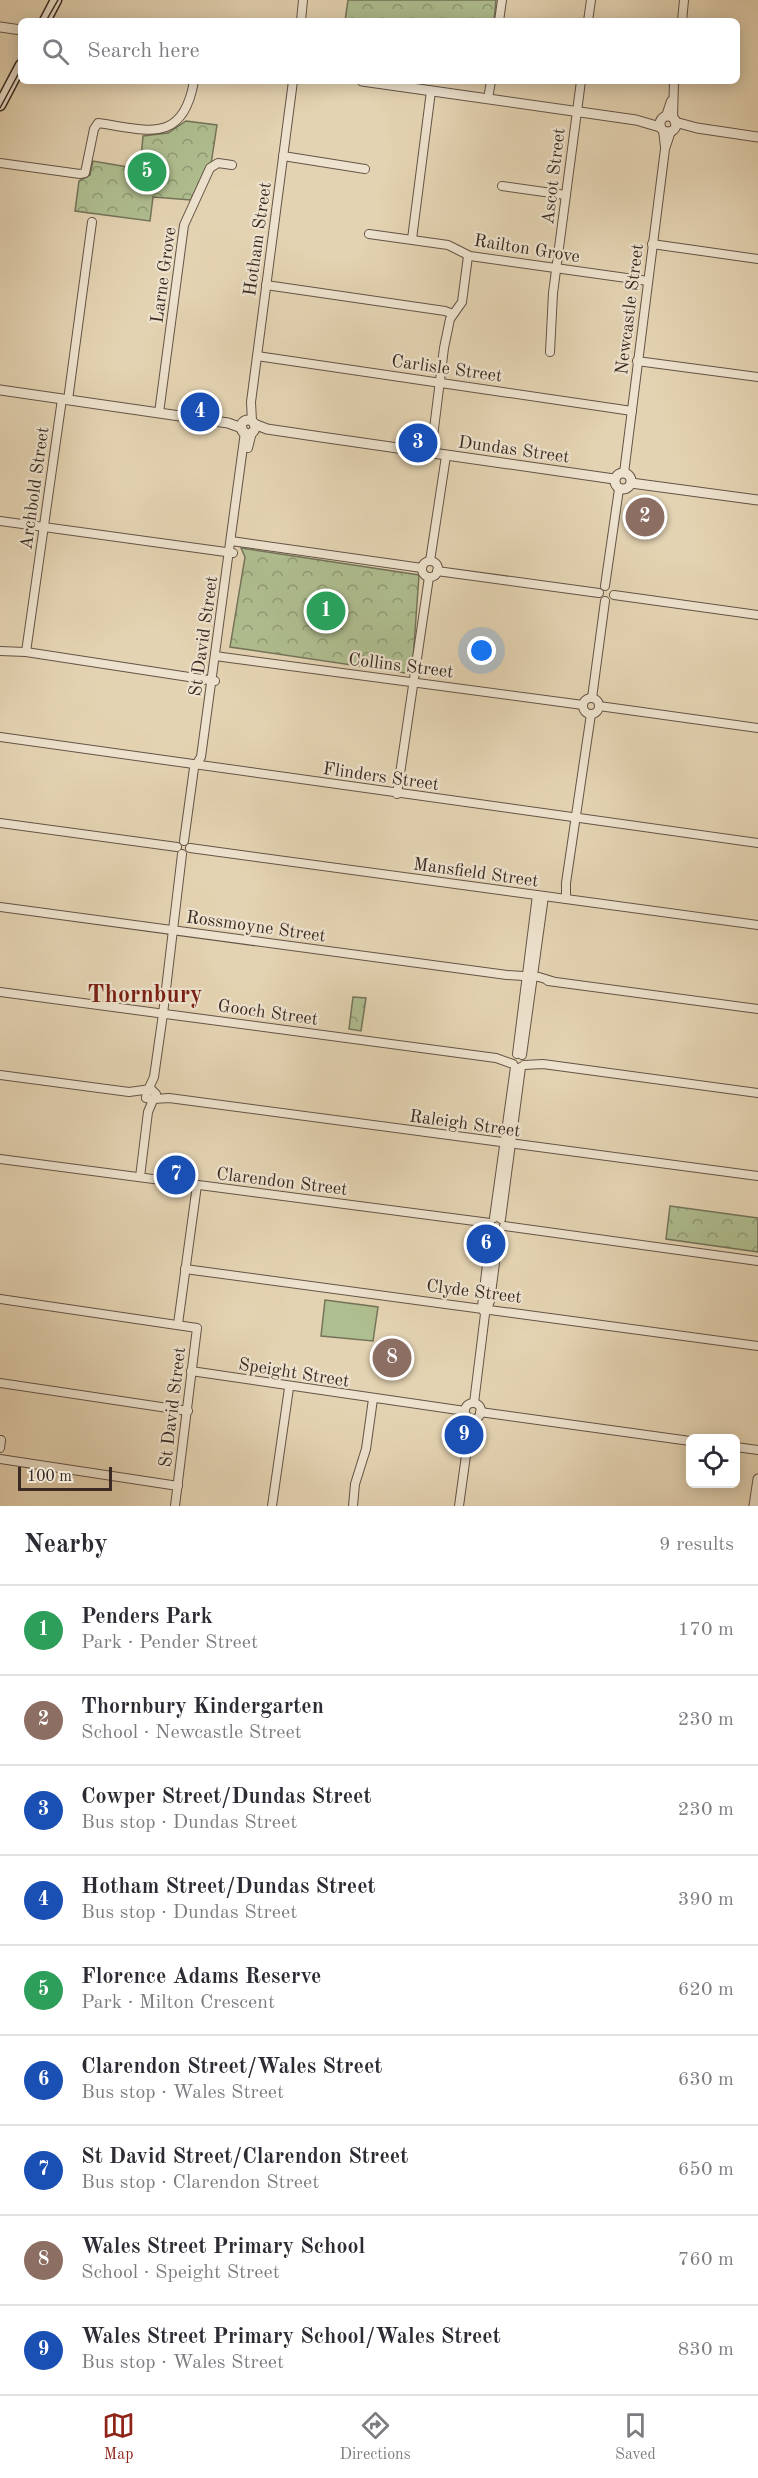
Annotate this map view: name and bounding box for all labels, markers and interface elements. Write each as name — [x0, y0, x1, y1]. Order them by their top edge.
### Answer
search box — [18, 18, 740, 84]
icon: search — [39, 35, 72, 68]
text: Search here — [87, 40, 200, 62]
street label: Ascot Street — [539, 127, 569, 226]
pin: 5 — [128, 150, 166, 195]
street label: Hotham Street — [241, 181, 275, 297]
street label: Larne Grove — [148, 226, 180, 324]
street label: Railton Grove — [473, 232, 581, 266]
street label: Newcastle Street — [613, 243, 647, 376]
street label: Carlisle Street — [390, 352, 503, 386]
pin: 4 — [180, 390, 220, 434]
pin: 3 — [398, 420, 438, 466]
street label: Archbold Street — [17, 426, 53, 551]
street label: Dundas Street — [457, 433, 571, 467]
pin: 2 — [626, 494, 664, 540]
street label: St David Street — [187, 575, 221, 698]
pin: 1 — [306, 588, 346, 634]
your location — [467, 636, 496, 665]
street label: Collins Street — [347, 651, 455, 681]
street label: Flinders Street — [322, 760, 440, 794]
street label: Mansfield Street — [412, 855, 540, 891]
street label: Rossmoyne Street — [185, 908, 327, 946]
district label: Thornbury — [87, 984, 203, 1008]
street label: Gooch Street — [216, 997, 319, 1029]
street label: Raleigh Street — [408, 1107, 522, 1141]
pin: 7 — [156, 1152, 195, 1198]
street label: Clarendon Street — [215, 1165, 348, 1199]
pin: 6 — [466, 1222, 506, 1266]
street label: Clyde Street — [425, 1277, 523, 1307]
pin: 8 — [372, 1336, 412, 1380]
street label: St David Street — [157, 1346, 189, 1468]
street label: Speight Street — [237, 1355, 351, 1391]
pin: 9 — [444, 1412, 484, 1458]
map controls — [686, 1434, 740, 1488]
button: locate — [686, 1434, 740, 1488]
scale bar — [18, 1464, 112, 1492]
text: 100 m — [27, 1469, 72, 1485]
text: Nearby — [24, 1532, 108, 1558]
text: 9 results — [659, 1535, 734, 1555]
text: Penders Park — [81, 1606, 213, 1628]
text: 1 — [38, 1620, 49, 1640]
text: 170 m — [678, 1620, 734, 1640]
text: Park · Pender Street — [81, 1633, 258, 1653]
text: Thornbury Kindergarten — [81, 1696, 324, 1718]
text: 2 — [38, 1710, 49, 1730]
text: 230 m — [678, 1710, 734, 1730]
text: School · Newcastle Street — [81, 1723, 302, 1743]
text: Cowper Street/Dundas Street — [81, 1786, 372, 1808]
text: 3 — [38, 1800, 49, 1820]
text: 230 m — [678, 1800, 734, 1820]
text: Bus stop · Dundas Street — [81, 1813, 297, 1833]
text: Hotham Street/Dundas Street — [81, 1876, 376, 1898]
text: 4 — [38, 1890, 49, 1910]
text: 390 m — [678, 1890, 734, 1910]
text: Bus stop · Dundas Street — [81, 1903, 297, 1923]
text: Florence Adams Reserve — [81, 1966, 321, 1988]
text: 5 — [38, 1980, 49, 2000]
text: 620 m — [678, 1980, 734, 2000]
text: Park · Milton Crescent — [81, 1993, 275, 2013]
text: Clarendon Street/Wales Street — [81, 2056, 382, 2078]
text: 6 — [38, 2070, 49, 2090]
text: 630 m — [678, 2070, 734, 2090]
text: Bus stop · Wales Street — [81, 2083, 284, 2103]
text: St David Street/Clarendon Street — [81, 2146, 408, 2168]
text: 7 — [38, 2160, 49, 2180]
text: 650 m — [678, 2160, 734, 2180]
text: Bus stop · Clarendon Street — [81, 2173, 319, 2193]
text: Wales Street Primary School — [81, 2236, 365, 2258]
text: 8 — [38, 2250, 49, 2270]
text: 760 m — [678, 2250, 734, 2270]
text: School · Speight Street — [81, 2263, 280, 2283]
text: Wales Street Primary School/Wales Street — [81, 2326, 501, 2348]
text: 9 — [38, 2340, 49, 2360]
text: 830 m — [678, 2340, 734, 2360]
text: Bus stop · Wales Street — [81, 2353, 284, 2373]
tab: Map — [102, 2409, 135, 2465]
tab: Directions — [340, 2409, 411, 2465]
tab: Saved — [615, 2409, 656, 2465]

